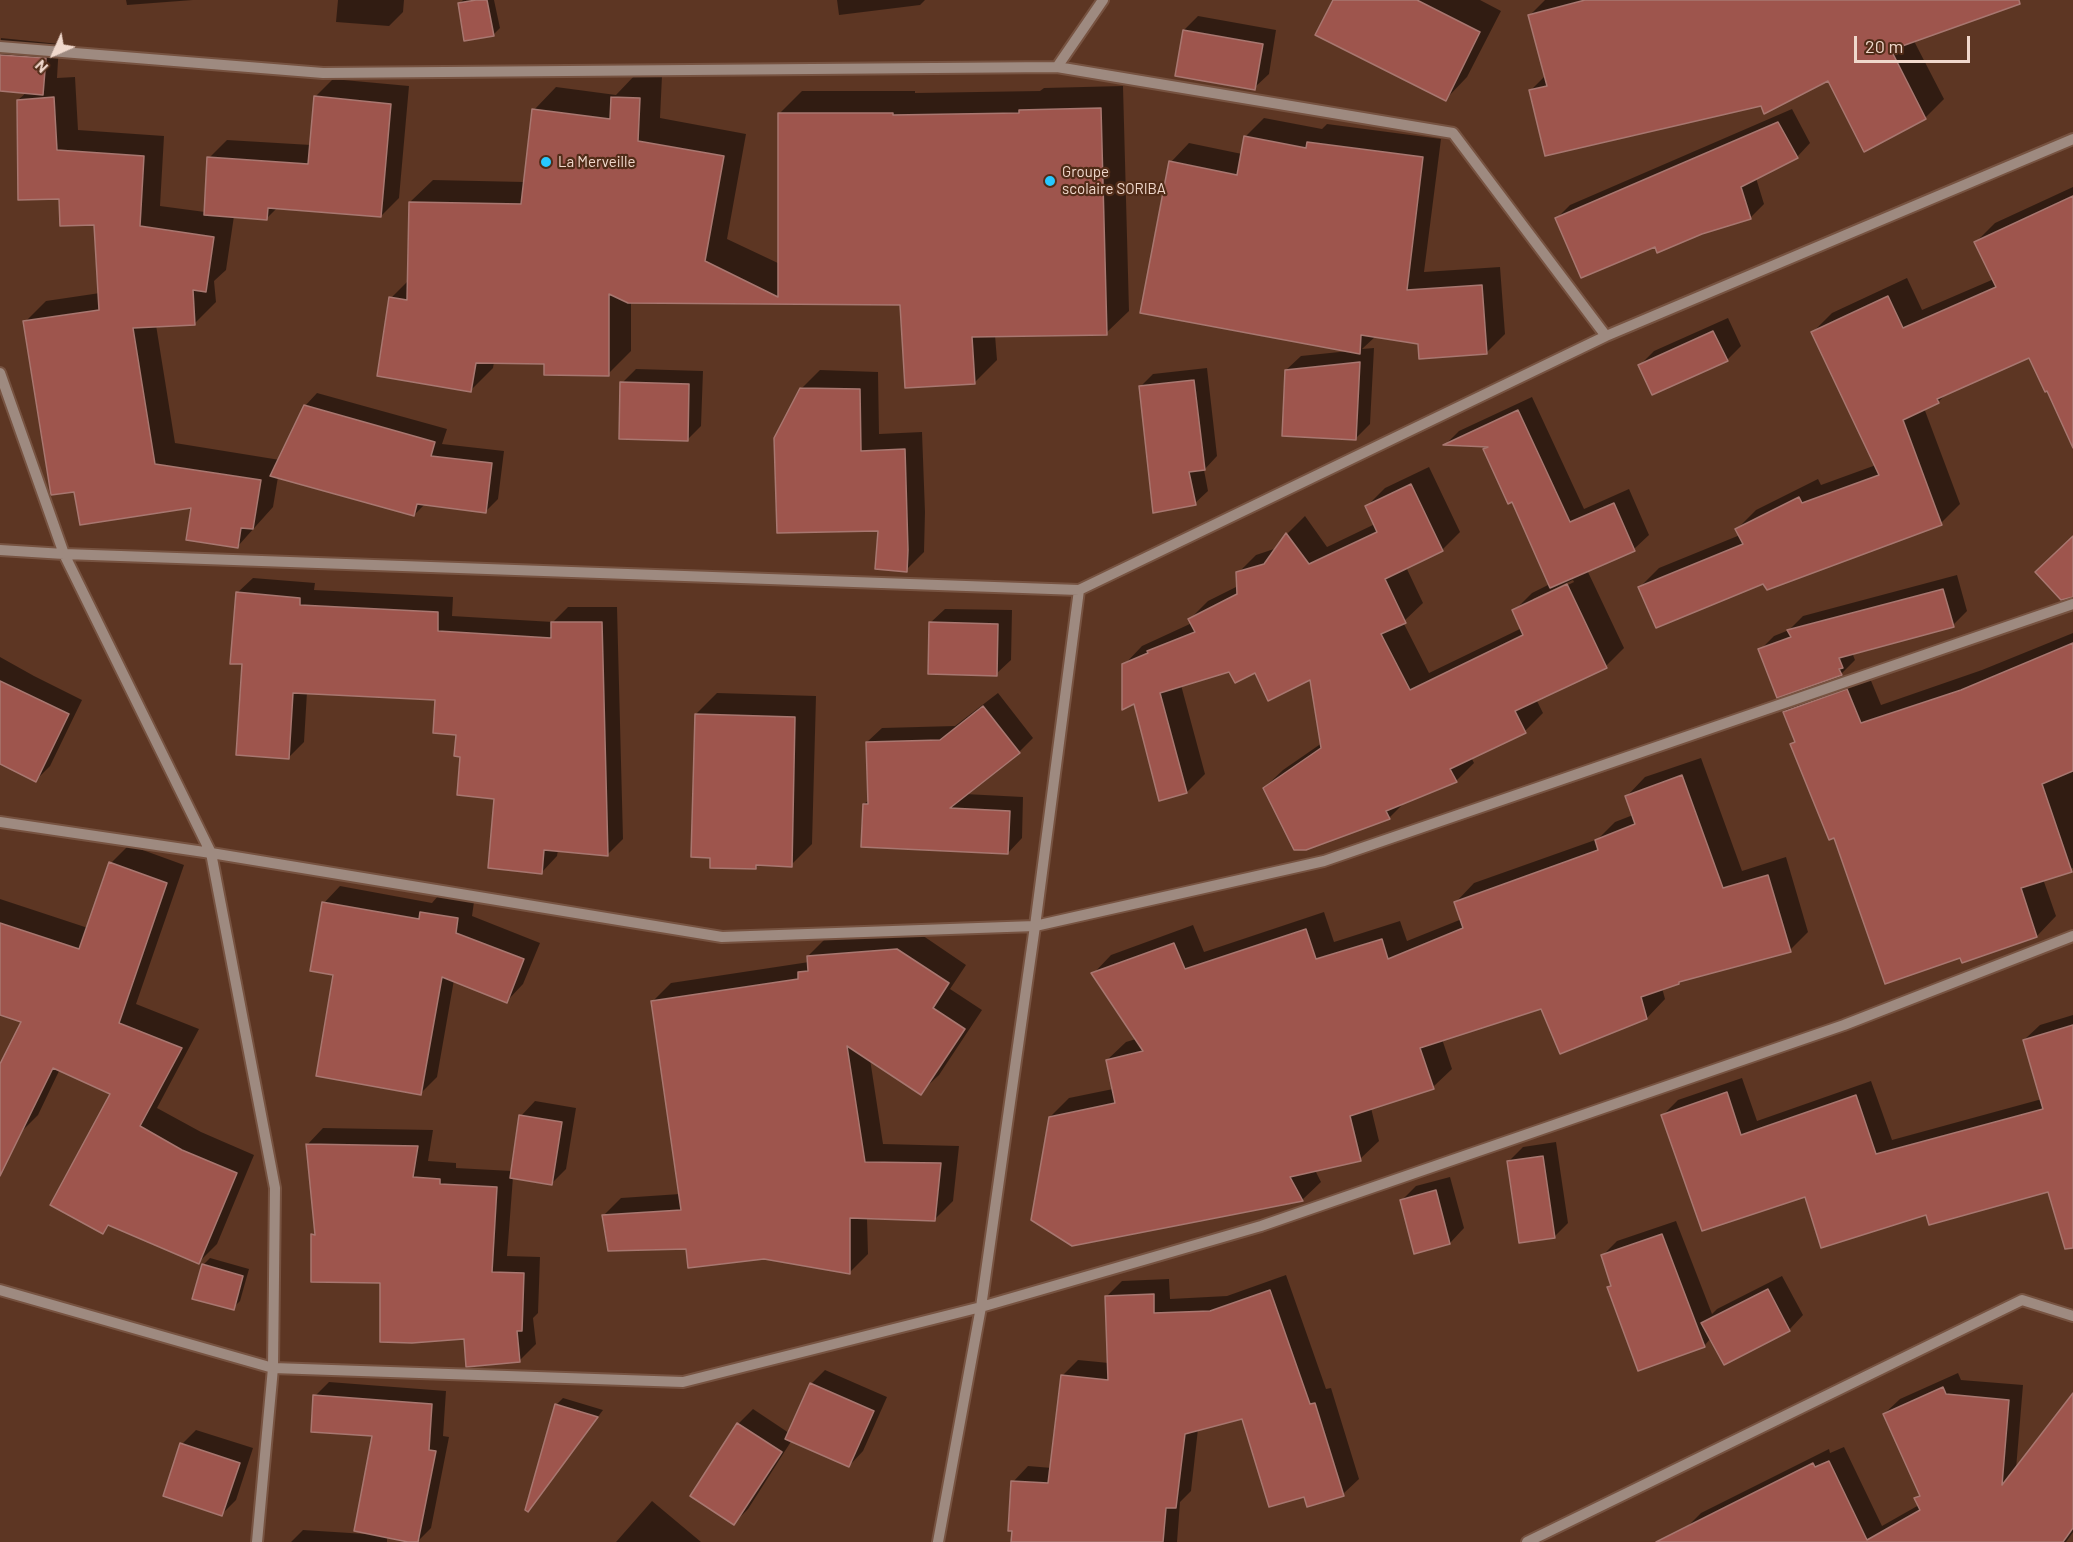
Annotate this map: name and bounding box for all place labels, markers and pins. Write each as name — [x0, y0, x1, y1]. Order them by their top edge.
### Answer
place label: La Merveille — [558, 153, 635, 171]
marker: La Merveille — [539, 155, 553, 169]
place label: Groupe scolaire SORIBA — [1062, 163, 1166, 198]
marker: Groupe scolaire SORIBA — [1043, 174, 1057, 188]

